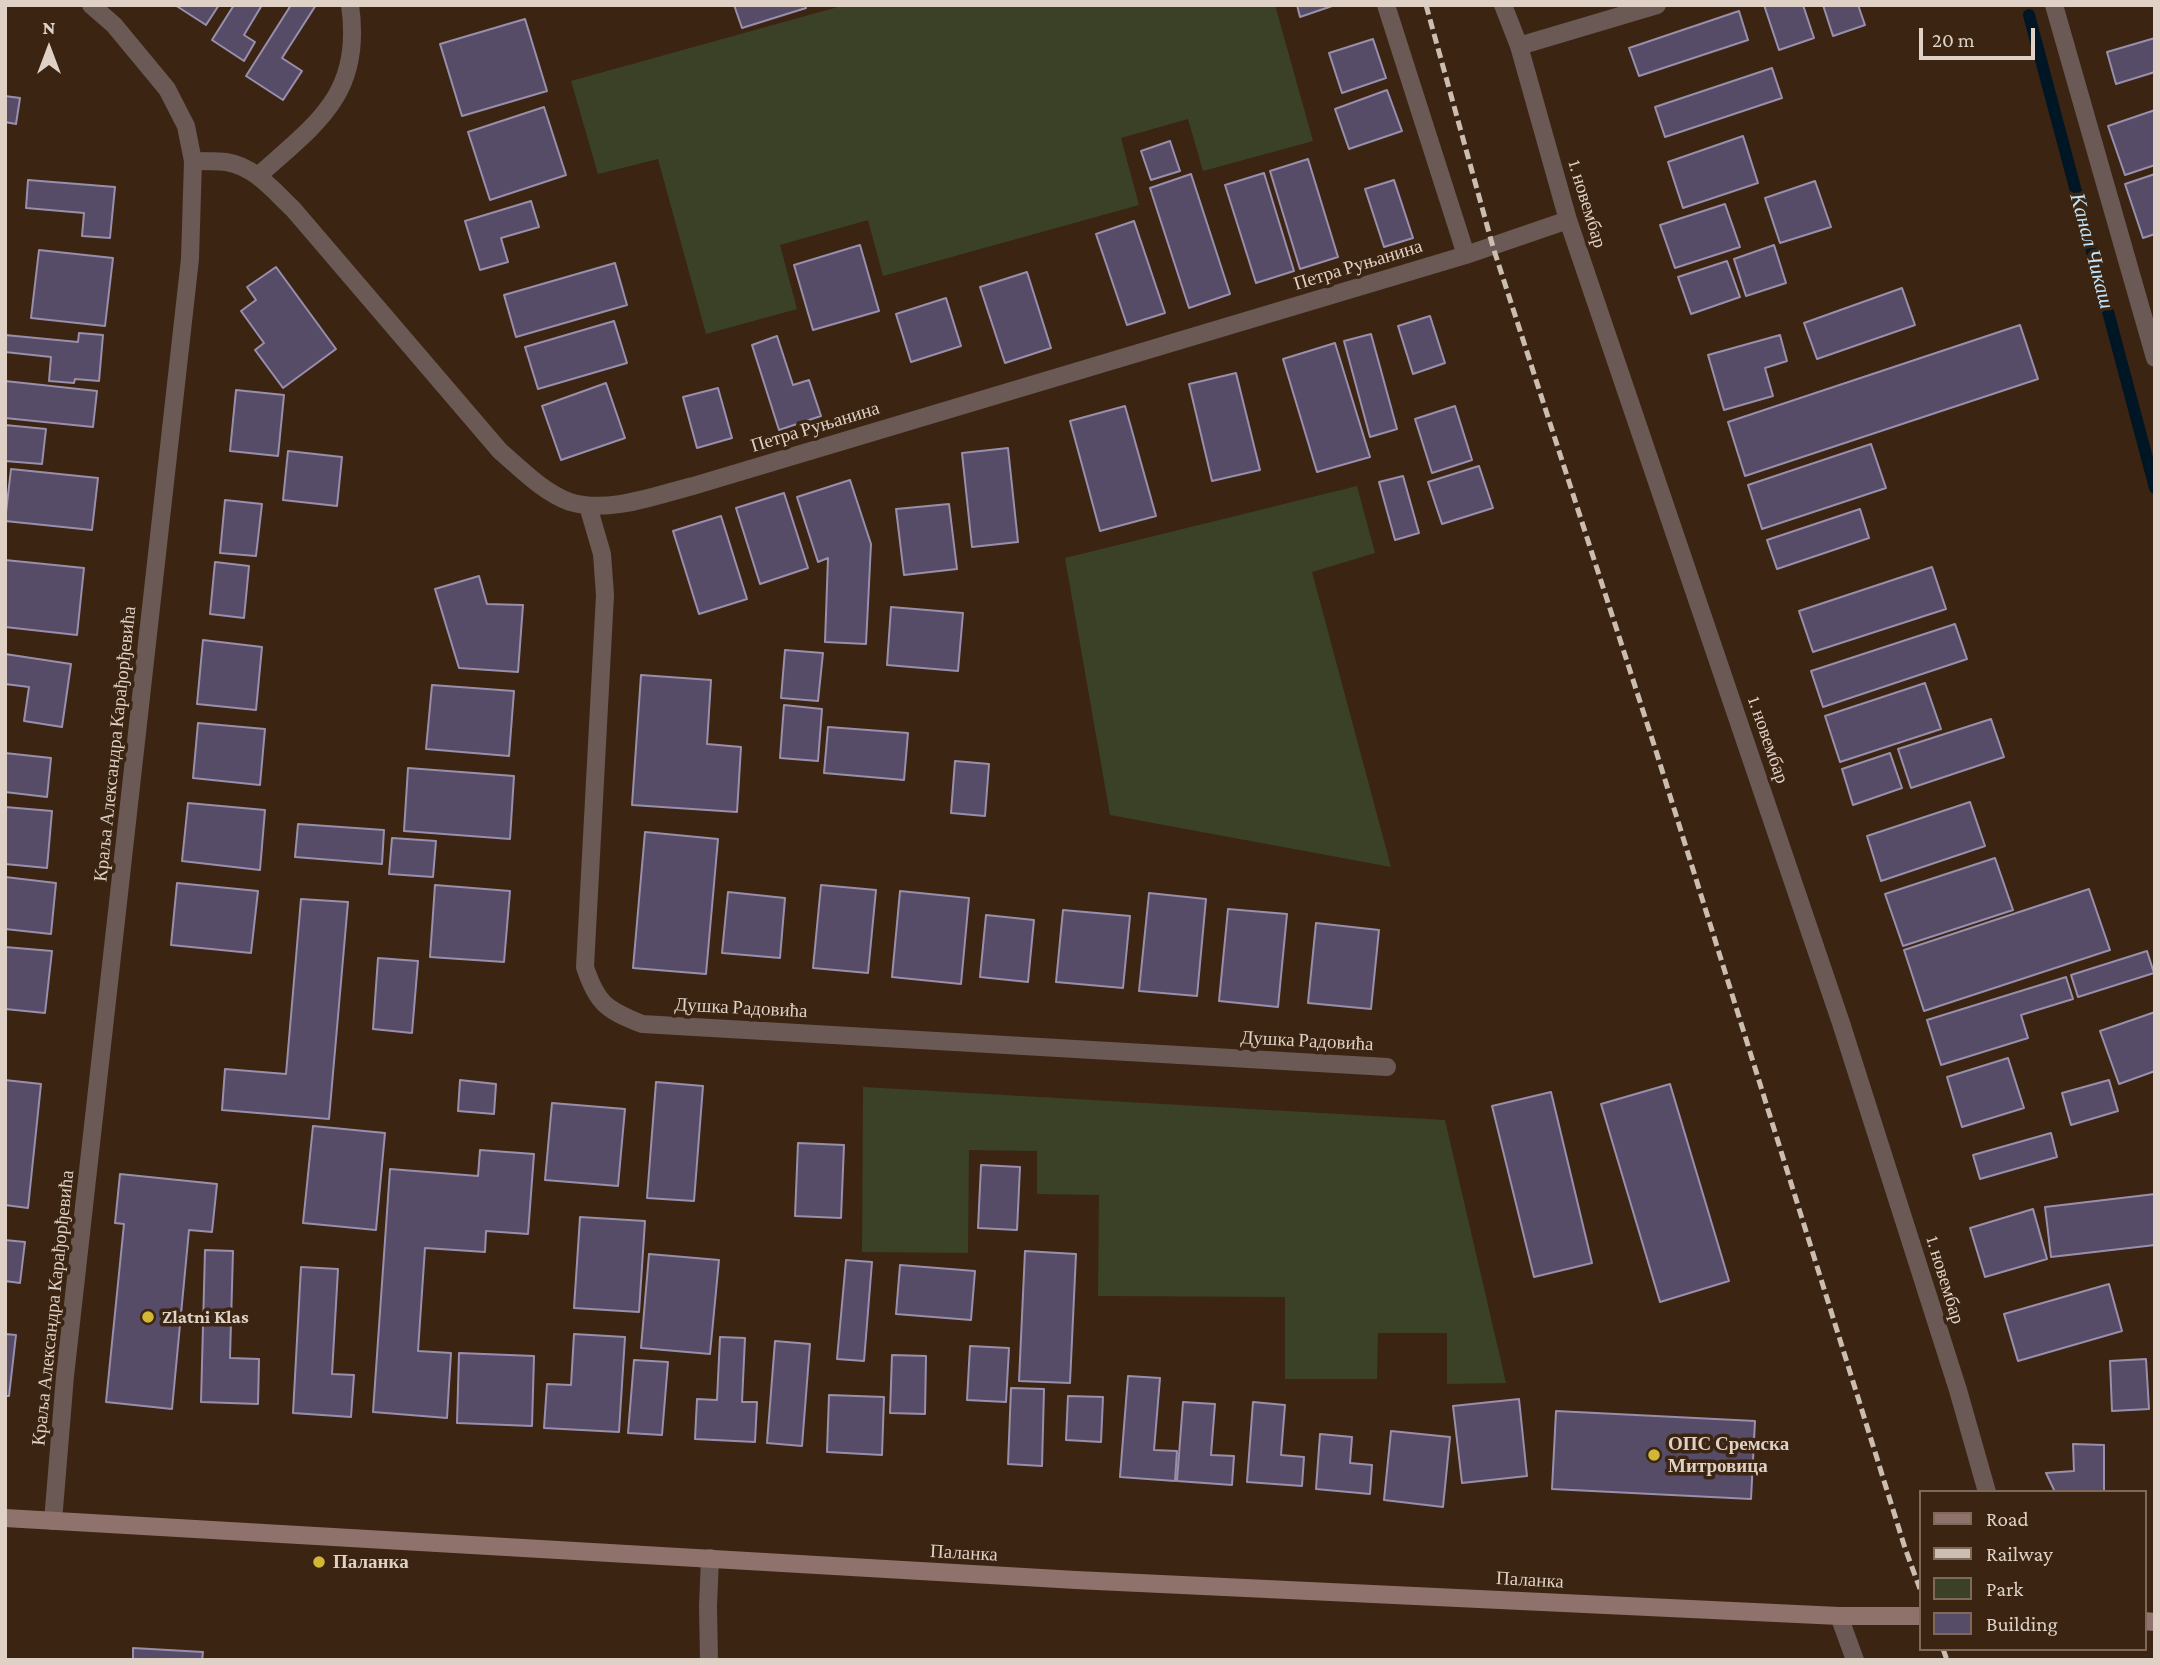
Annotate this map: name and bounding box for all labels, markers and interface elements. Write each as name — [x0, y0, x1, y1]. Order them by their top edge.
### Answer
north arrow — [14, 14, 84, 84]
scale bar — [1922, 14, 2038, 58]
text: N — [43, 17, 55, 38]
text: 20 m — [1932, 28, 1975, 52]
street label: 1. новембар — [1563, 157, 1611, 251]
water label: Канал Чикаш — [2064, 190, 2120, 312]
street label: Петра Руњанина — [1291, 235, 1425, 295]
street label: Петра Руњанина — [748, 397, 882, 457]
street label: Краља Александра Карађорђевића — [89, 605, 141, 883]
street label: 1. новембар — [1742, 693, 1794, 787]
street label: Душка Радовића — [674, 993, 808, 1023]
street label: Душка Радовића — [1240, 1026, 1374, 1056]
street label: Краља Александра Карађорђевића — [27, 1169, 79, 1447]
street label: 1. новембар — [1921, 1233, 1969, 1327]
place label: Zlatni Klas — [162, 1306, 249, 1328]
marker: Zlatni Klas — [140, 1309, 156, 1325]
place label: ОПС Сремска Митровица — [1668, 1433, 1789, 1477]
marker: ОПС Сремска Митровица — [1646, 1447, 1662, 1463]
legend — [1918, 1490, 2146, 1651]
text: Road — [1986, 1507, 2029, 1531]
street label: Паланка — [930, 1540, 998, 1566]
text: Railway — [1986, 1542, 2053, 1566]
place label: Паланка — [333, 1551, 409, 1573]
marker: Паланка — [311, 1554, 327, 1570]
street label: Паланка — [1496, 1567, 1564, 1593]
text: Park — [1986, 1577, 2023, 1601]
text: Building — [1986, 1612, 2058, 1636]

